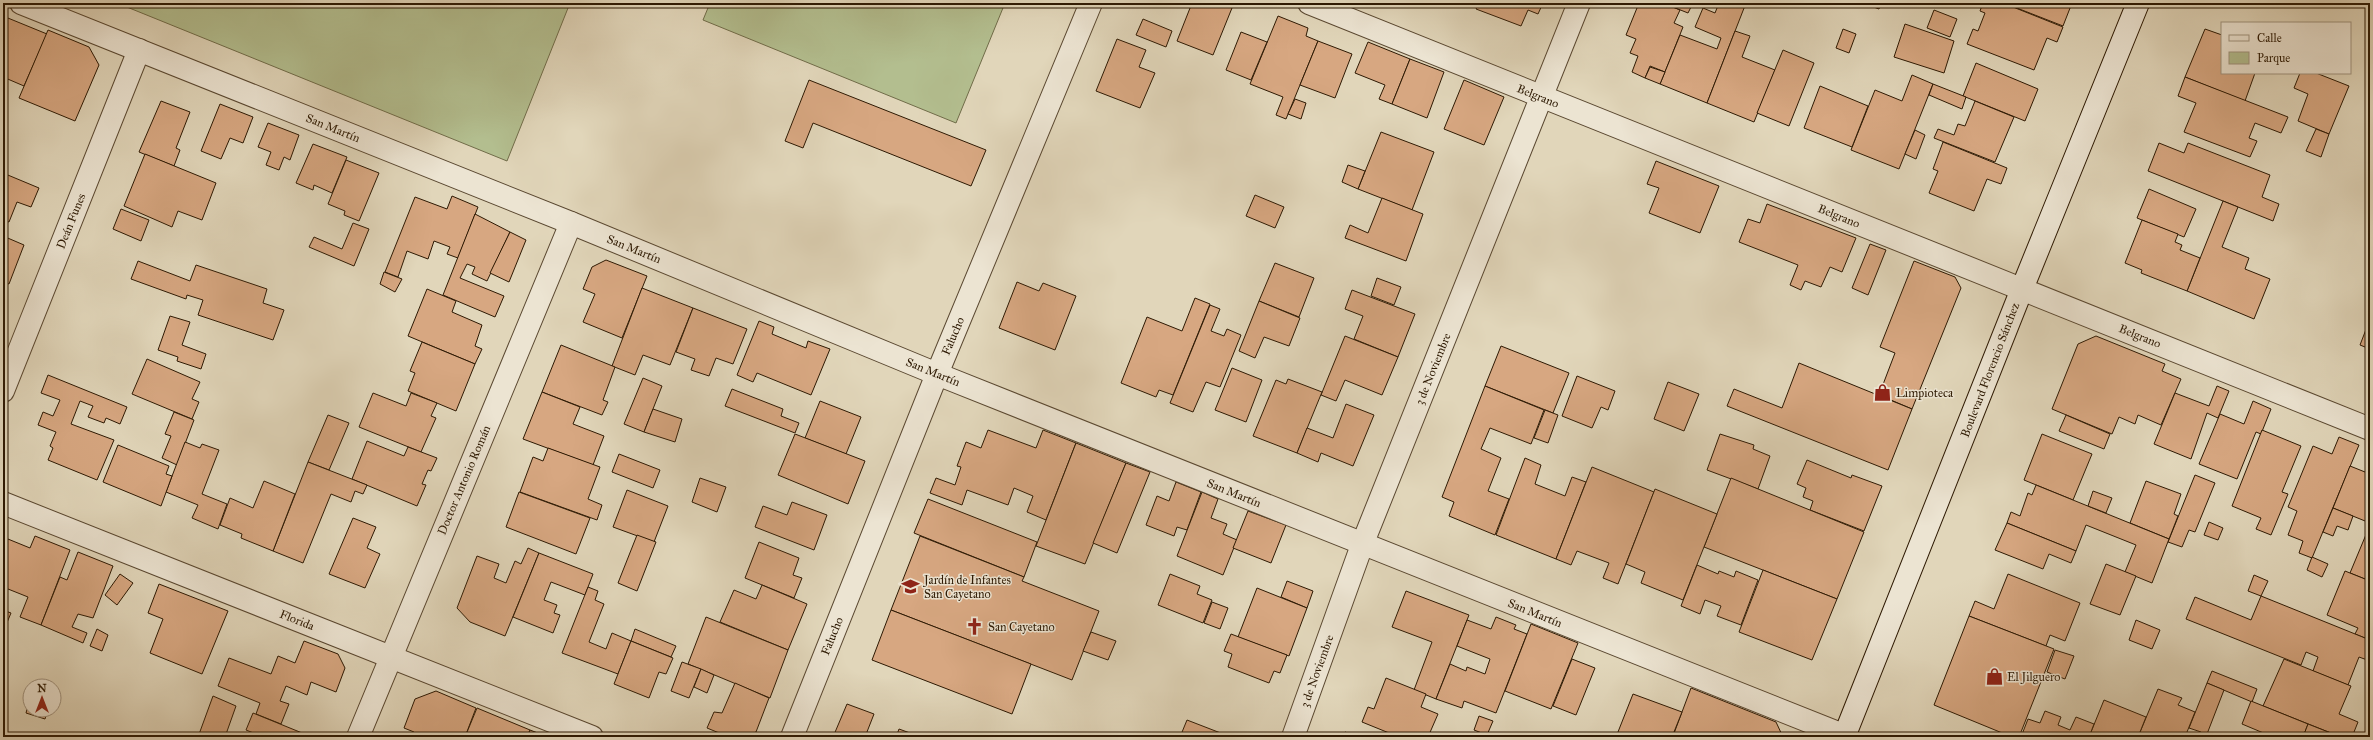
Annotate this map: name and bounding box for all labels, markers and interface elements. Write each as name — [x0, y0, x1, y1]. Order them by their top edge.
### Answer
legend — [2221, 22, 2351, 74]
text: Calle — [2257, 31, 2282, 45]
text: Parque — [2257, 51, 2290, 66]
street label: Belgrano — [1515, 81, 1561, 112]
street label: San Martín — [304, 111, 363, 145]
street label: Deán Funes — [54, 191, 88, 251]
street label: Belgrano — [1816, 201, 1862, 232]
street label: San Martín — [605, 232, 664, 266]
street label: Boulevard Florencio Sánchez — [1958, 300, 2022, 439]
street label: Falucho — [939, 315, 967, 357]
street label: Belgrano — [2117, 321, 2163, 352]
street label: 3 de Noviembre — [1412, 331, 1454, 407]
street label: San Martín — [904, 355, 963, 389]
shop icon: Limpioteca — [1873, 383, 1893, 403]
place label: Limpioteca — [1896, 386, 1954, 400]
street label: Doctor Antonio Román — [435, 423, 494, 537]
street label: San Martín — [1205, 476, 1264, 510]
place label: Jardín de Infantes San Cayetano — [922, 573, 1011, 601]
school or university icon: Jardín de Infantes San Cayetano — [901, 577, 921, 597]
street label: San Martín — [1506, 596, 1565, 630]
street label: Florida — [278, 607, 317, 634]
street label: Falucho — [818, 615, 846, 657]
church icon: San Cayetano — [965, 617, 985, 637]
place label: San Cayetano — [988, 620, 1055, 634]
street label: 3 de Noviembre — [1297, 633, 1337, 709]
shop icon: El Jilguero — [1984, 667, 2004, 687]
place label: El Jilguero — [2007, 670, 2061, 685]
north arrow — [22, 678, 62, 718]
text: N — [37, 682, 47, 695]

